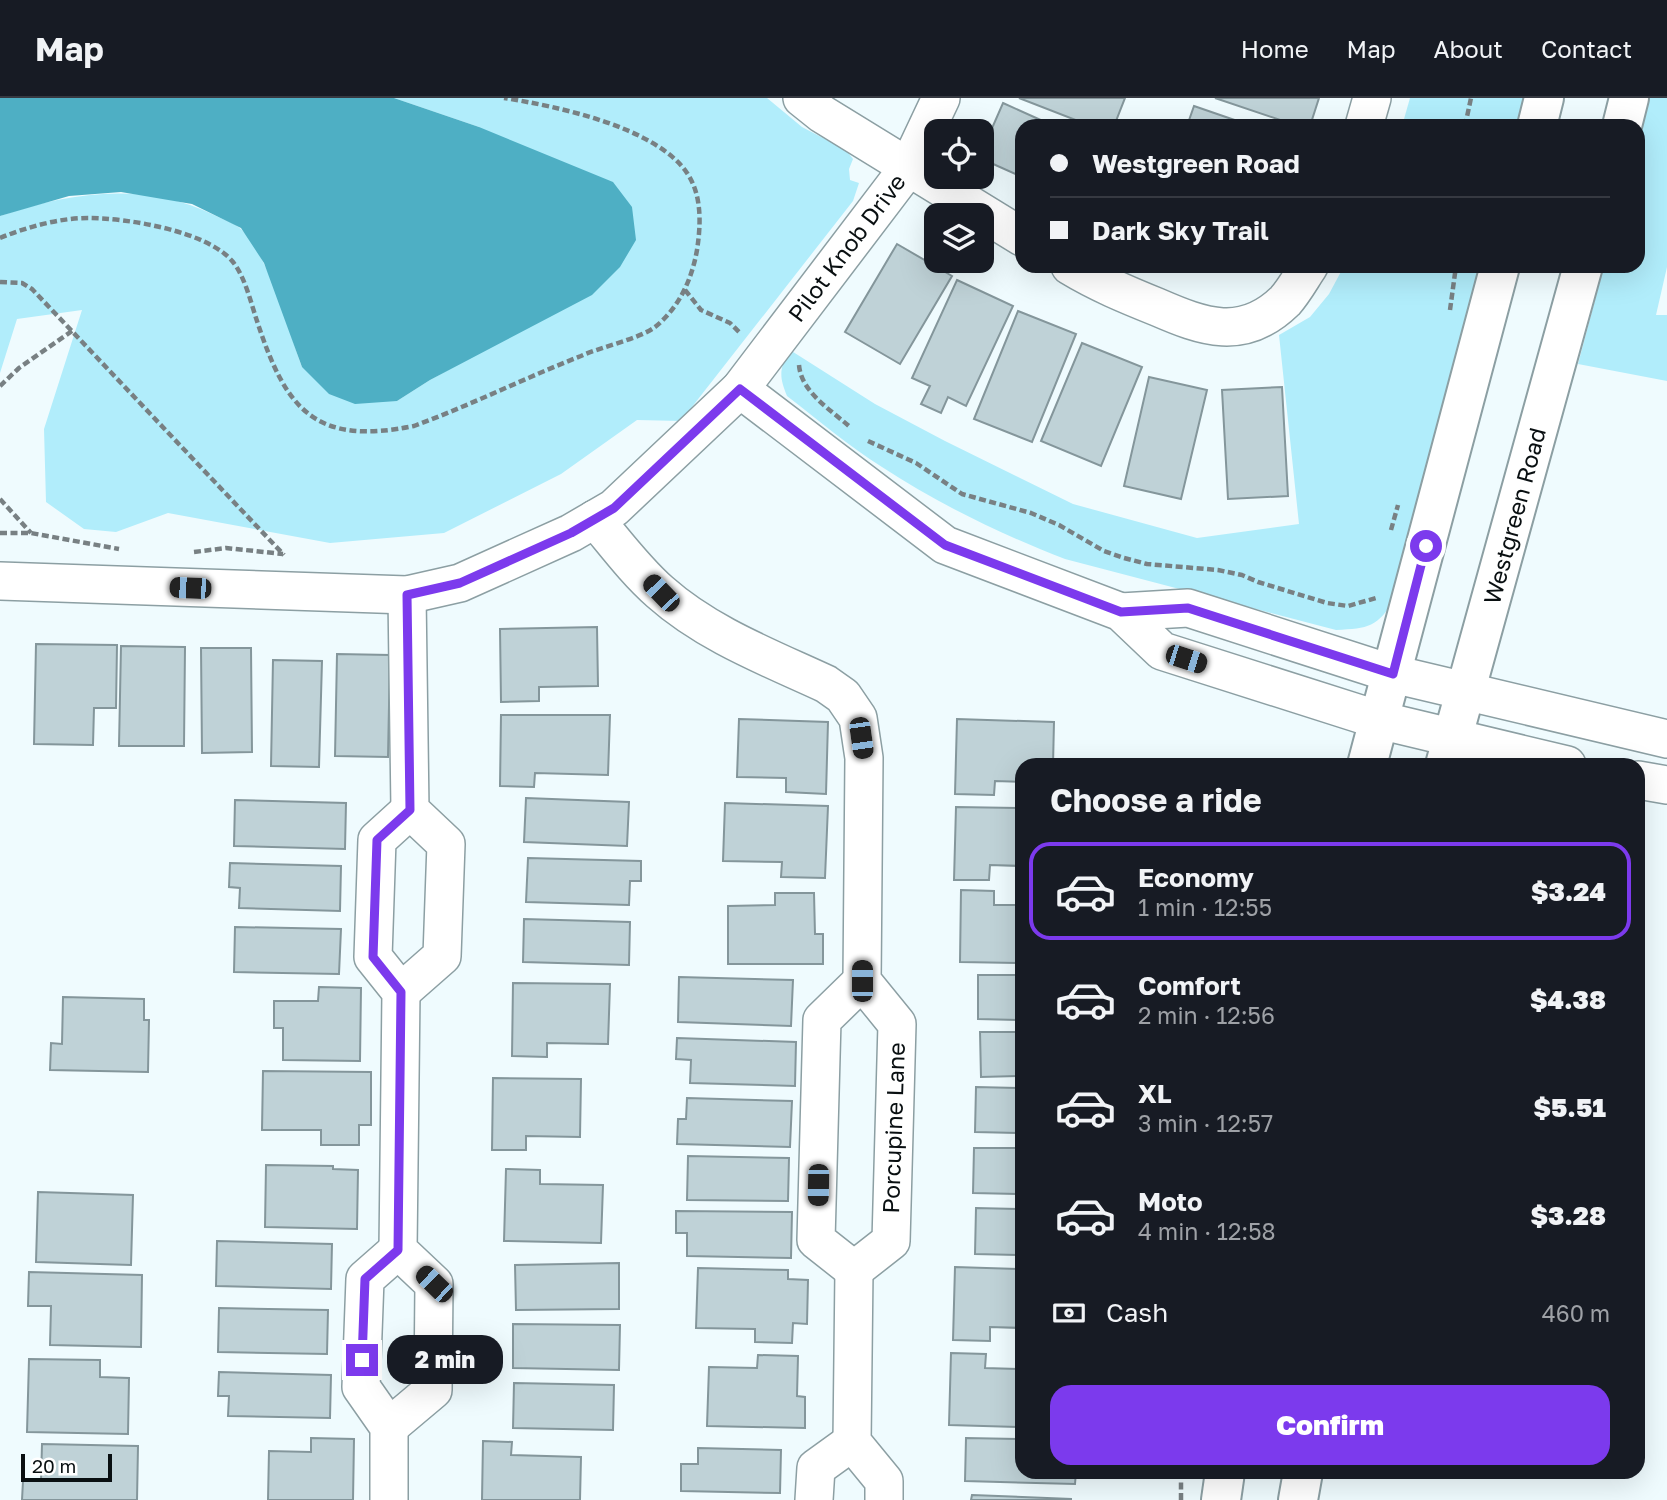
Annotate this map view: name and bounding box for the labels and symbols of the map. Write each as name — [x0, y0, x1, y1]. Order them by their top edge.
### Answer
street label: Pilot Knob Drive — [782, 168, 911, 327]
street label: Westgreen Road — [1477, 424, 1551, 607]
route start — [1410, 530, 1442, 562]
car — [639, 571, 684, 615]
car — [169, 577, 212, 599]
car — [1163, 643, 1210, 675]
car — [848, 716, 875, 760]
car — [852, 960, 873, 1002]
street label: Porcupine Lane — [876, 1042, 910, 1214]
car — [808, 1164, 829, 1206]
car — [412, 1262, 457, 1306]
callout: 2 min — [386, 1336, 502, 1384]
route end — [346, 1344, 378, 1376]
scale bar — [21, 1451, 112, 1483]

